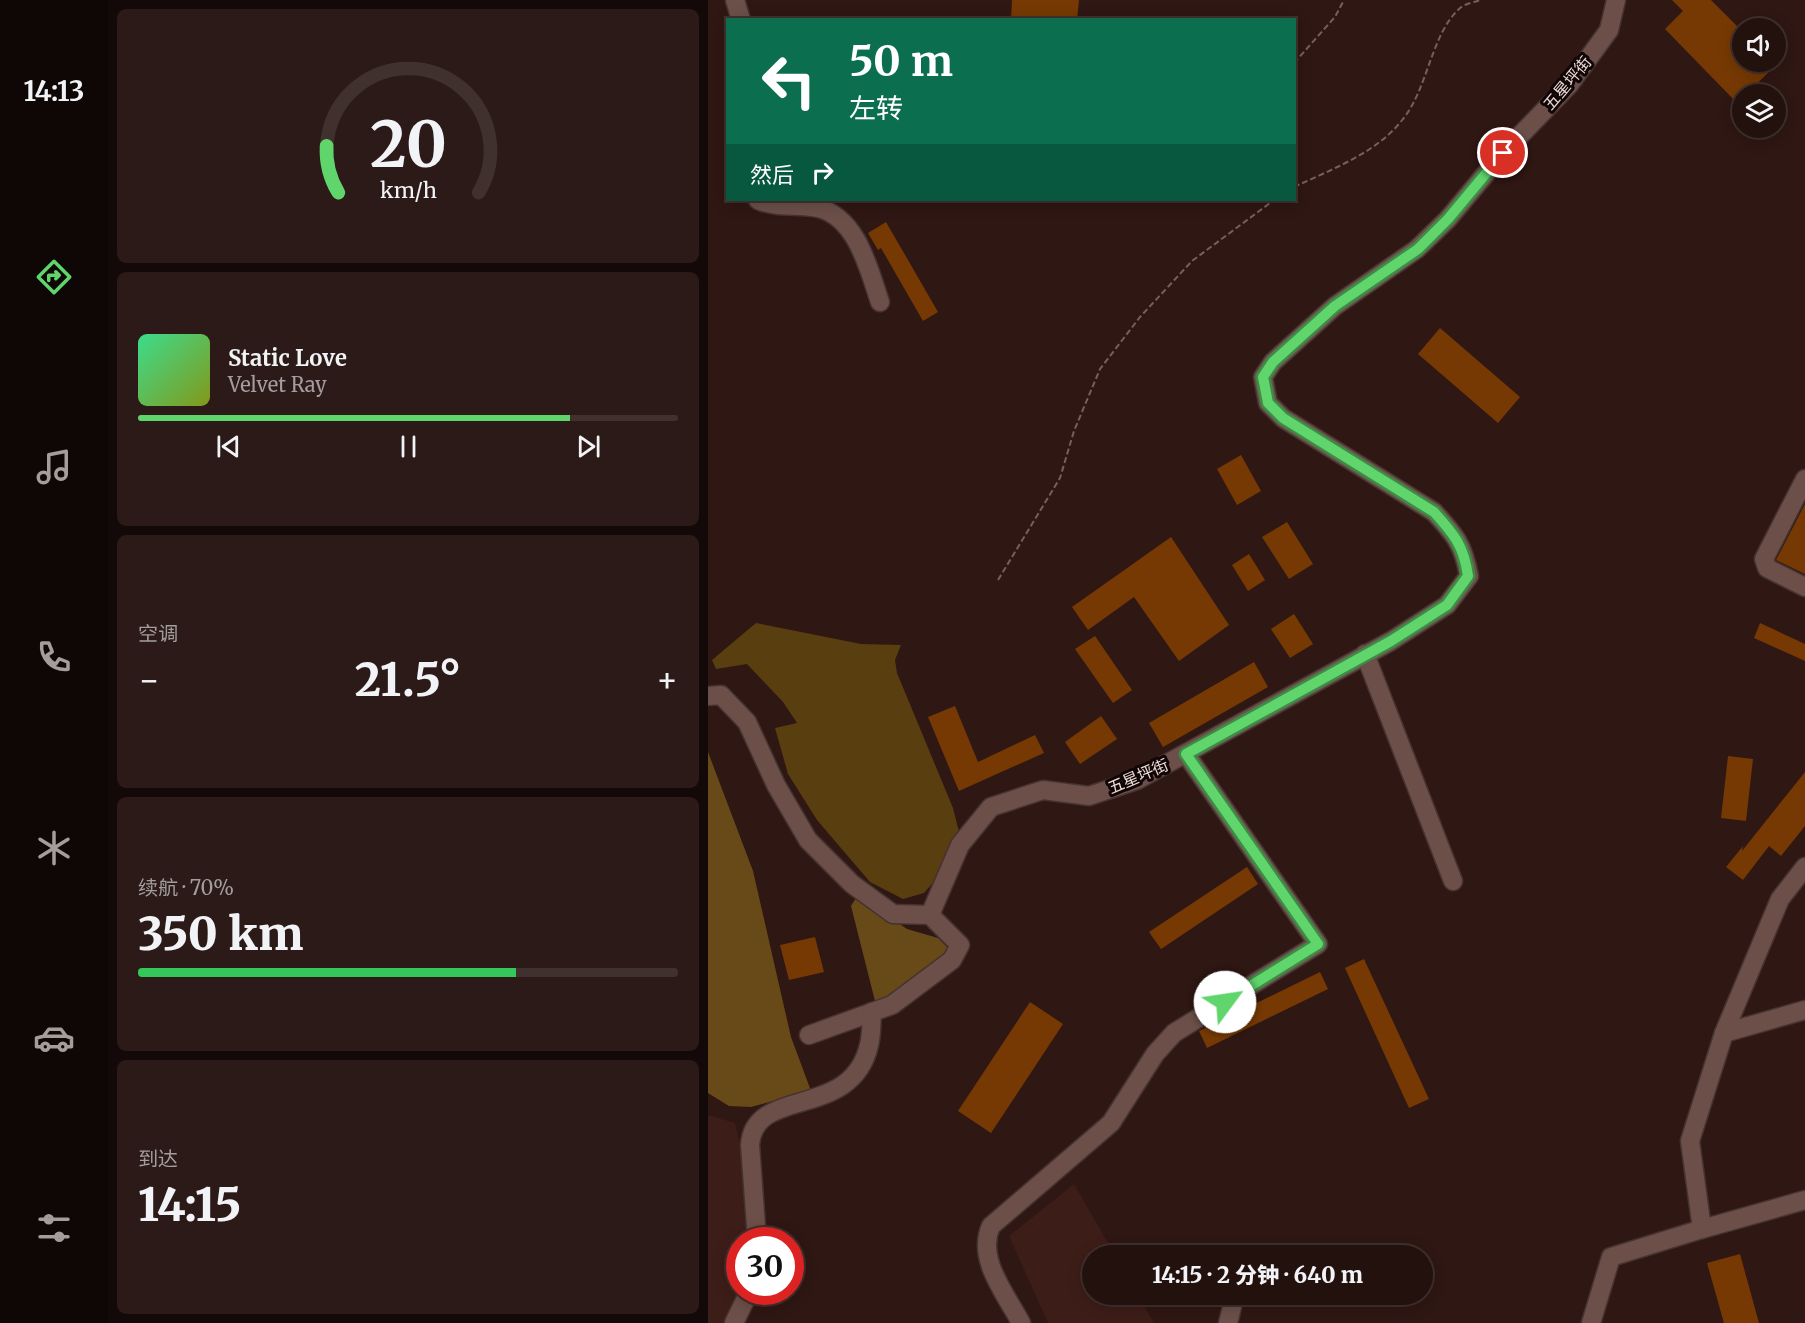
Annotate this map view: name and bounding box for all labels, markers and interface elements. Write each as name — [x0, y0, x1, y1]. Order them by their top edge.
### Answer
map controls — [1732, 18, 1786, 138]
button: sound — [1732, 18, 1786, 72]
text: 50 m — [849, 35, 953, 87]
icon: left — [750, 42, 828, 120]
street label: 五星坪街 — [1539, 52, 1595, 114]
text: 14:13 — [24, 74, 84, 108]
button: layers — [1732, 84, 1786, 138]
text: 左转 — [849, 91, 903, 125]
text: 20 — [369, 106, 447, 184]
pin — [1477, 127, 1528, 178]
icon: arrive — [1486, 136, 1519, 169]
icon: right — [806, 156, 839, 189]
text: 然后 — [750, 161, 794, 189]
text: km/h — [380, 177, 436, 204]
icon: directions — [33, 256, 75, 298]
text: Static Love — [228, 344, 347, 372]
text: Velvet Ray — [228, 372, 327, 397]
icon: previous — [212, 430, 245, 463]
icon: pause — [392, 430, 425, 463]
icon: next — [572, 430, 605, 463]
icon: music — [33, 446, 75, 488]
text: 空调 — [138, 621, 178, 646]
icon: phone — [33, 636, 75, 678]
text: 21.5° — [355, 652, 461, 708]
text: − — [138, 660, 160, 701]
text: + — [656, 660, 678, 701]
street label: 五星坪街 — [1105, 754, 1171, 798]
icon: climate — [33, 827, 75, 869]
text: 续航 · 70% — [138, 875, 234, 900]
text: 350 km — [138, 906, 303, 962]
position arrow — [1193, 970, 1257, 1034]
icon: car — [33, 1017, 75, 1059]
text: 到达 — [138, 1146, 178, 1171]
text: 14:15 — [138, 1177, 241, 1233]
icon: filters — [33, 1207, 75, 1249]
speed limit sign: 30 — [726, 1227, 804, 1305]
text: 14:15 · 2 分钟 · 640 m — [1152, 1261, 1363, 1289]

